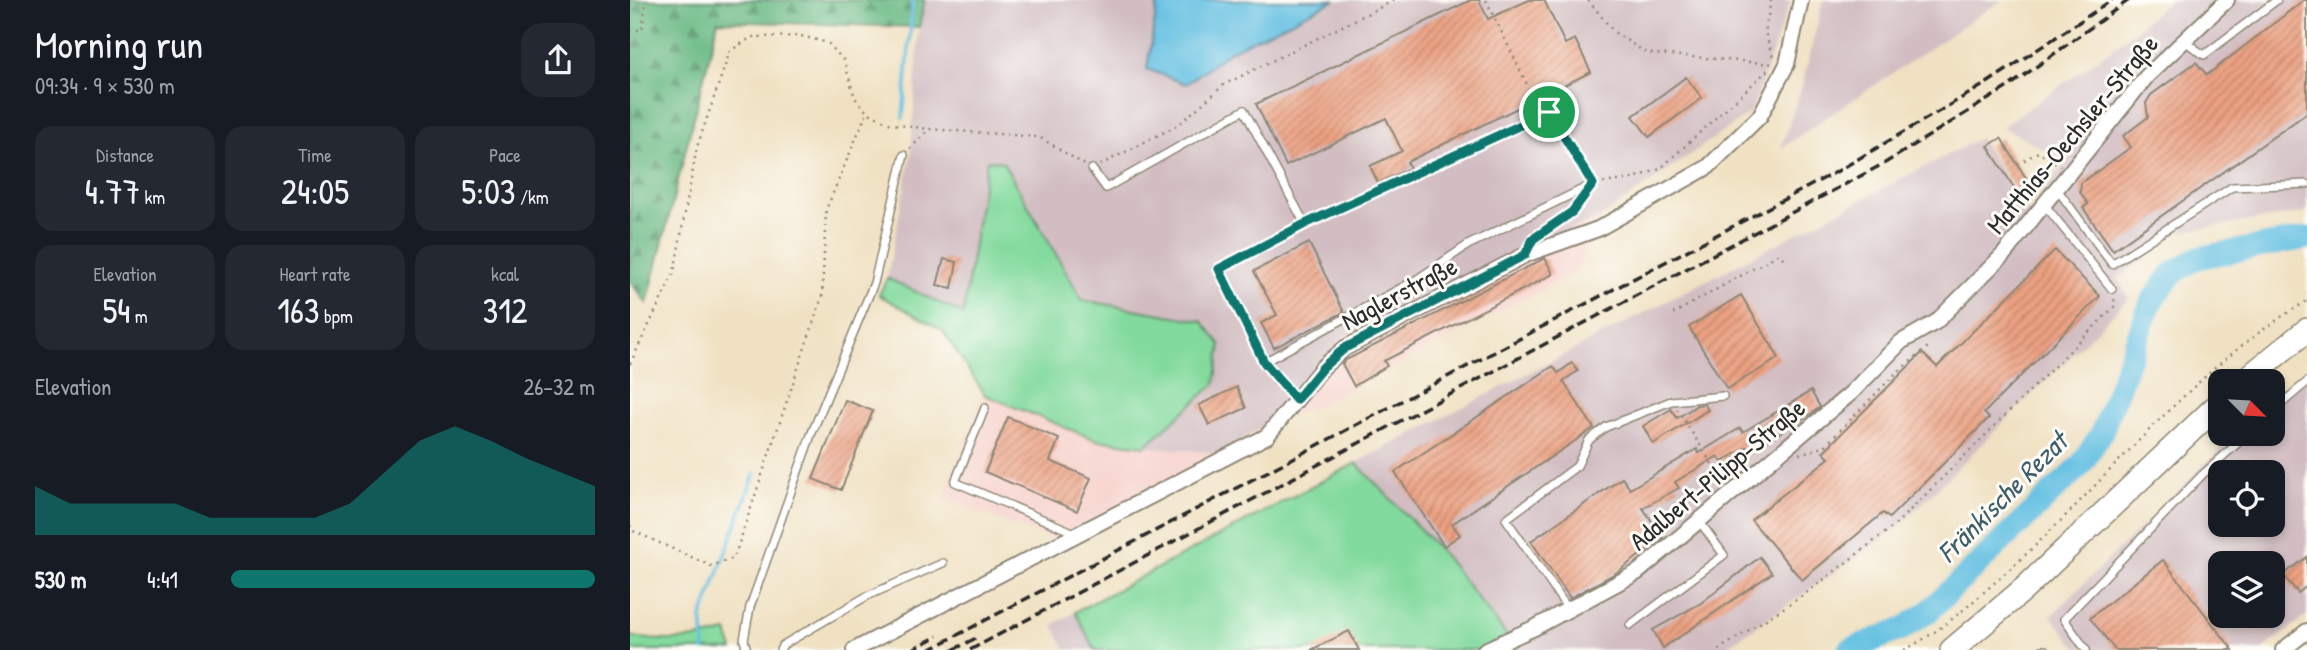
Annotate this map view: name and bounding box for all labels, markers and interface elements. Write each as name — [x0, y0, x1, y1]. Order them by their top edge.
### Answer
text: Morning run — [35, 18, 203, 70]
button: share — [521, 23, 595, 97]
street label: Matthias-Oechsler-Straße — [1978, 27, 2166, 241]
text: 09:34 · 9 × 530 m — [35, 70, 175, 101]
pin — [1519, 82, 1579, 142]
icon: arrive — [1530, 93, 1568, 131]
text: Distance — [96, 142, 154, 168]
text: Time — [298, 142, 332, 168]
text: Pace — [489, 142, 521, 168]
text: 4.77 — [85, 168, 140, 215]
text: 24:05 — [281, 168, 349, 215]
text: 5:03 — [461, 168, 516, 215]
text: km — [140, 184, 165, 210]
text: /km — [516, 184, 549, 210]
street label: Naglerstraße — [1335, 248, 1463, 338]
text: Elevation — [93, 261, 157, 287]
text: Heart rate — [280, 261, 350, 287]
text: kcal — [491, 261, 519, 287]
text: 54 — [102, 287, 130, 334]
text: 163 — [277, 287, 320, 334]
text: 312 — [483, 287, 527, 334]
text: m — [130, 303, 148, 329]
text: bpm — [320, 303, 353, 329]
north arrow — [2208, 369, 2286, 446]
map controls — [2208, 369, 2285, 628]
text: Elevation — [35, 371, 111, 402]
text: 26–32 m — [523, 371, 595, 402]
street label: Adalbert-Pilipp-Straße — [1622, 390, 1812, 558]
water label: Fränkische Rezat — [1928, 420, 2079, 571]
button: locate — [2208, 460, 2285, 537]
button: layers — [2208, 551, 2285, 628]
text: 530 m — [35, 564, 86, 595]
text: 4:41 — [147, 564, 178, 595]

